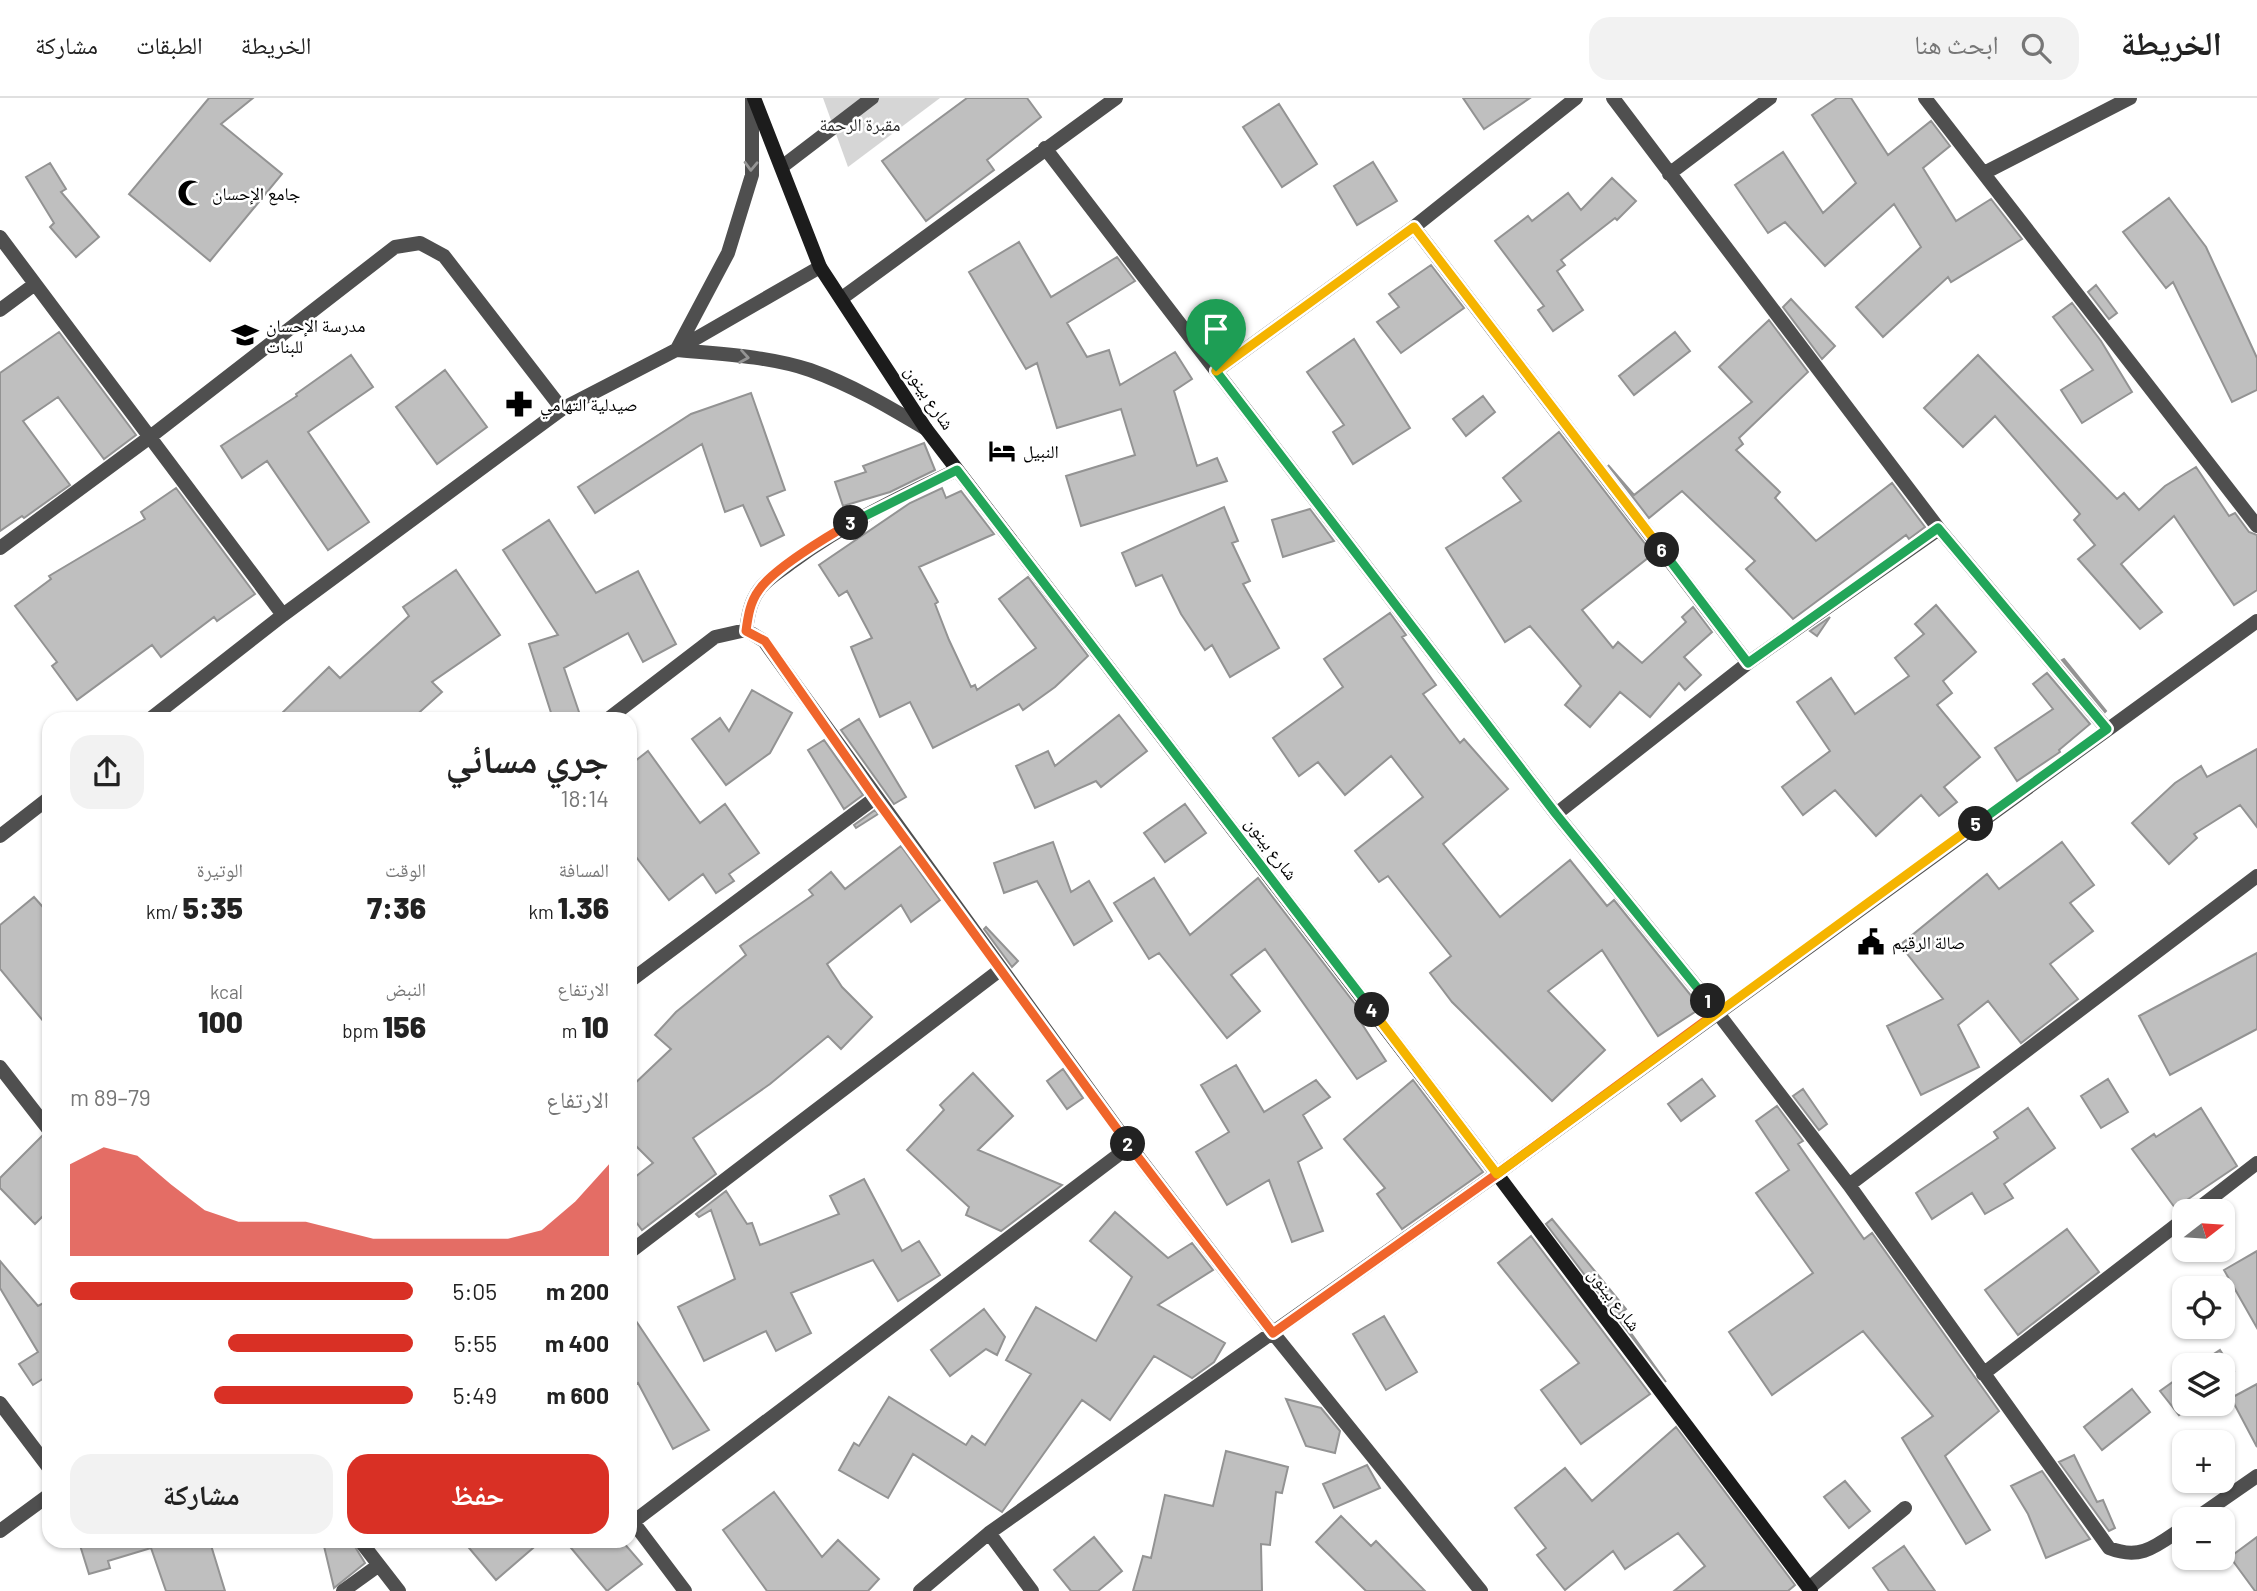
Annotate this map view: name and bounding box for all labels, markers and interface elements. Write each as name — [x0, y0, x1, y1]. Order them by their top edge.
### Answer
search box — [1589, 17, 2079, 80]
text: الخريطة — [2121, 22, 2222, 62]
text: ابحث هنا — [1914, 28, 1999, 59]
icon: search — [2017, 29, 2055, 67]
text: مشاركة — [35, 30, 98, 59]
text: الطبقات — [136, 30, 203, 59]
text: الخريطة — [241, 30, 311, 59]
park label: مقبرة الرحمة — [819, 113, 901, 136]
one-way arrow — [744, 161, 759, 172]
mosque icon: جامع الإحسان — [176, 178, 206, 208]
place label: جامع الإحسان — [212, 182, 301, 206]
pin — [1186, 299, 1246, 371]
icon: arrive — [1197, 310, 1235, 348]
place label: مدرسة الإحسان للبنات — [266, 314, 365, 358]
school or university icon: مدرسة الإحسان للبنات — [230, 320, 260, 350]
one-way arrow — [738, 349, 750, 364]
street label: شارع بينون — [900, 360, 960, 434]
pharmacy icon: صيدلية التهامي — [504, 389, 534, 419]
place label: صيدلية التهامي — [540, 393, 638, 420]
hotel icon: النبيل — [987, 436, 1017, 466]
place label: النبيل — [1023, 440, 1059, 463]
pin: 3 — [834, 506, 868, 540]
text: 3 — [845, 511, 856, 534]
pin: 6 — [1644, 532, 1680, 568]
text: 6 — [1656, 538, 1667, 561]
button: share — [70, 735, 144, 809]
text: جري مسائي — [445, 735, 609, 781]
text: 18:14 — [560, 784, 609, 812]
pin: 5 — [1958, 806, 1994, 842]
street label: شارع بينون — [1240, 812, 1303, 885]
text: 5 — [1970, 812, 1981, 835]
text: الوتيرة — [197, 858, 243, 881]
text: الوقت — [385, 858, 426, 881]
text: المسافة — [559, 858, 609, 881]
text: 5:35 — [183, 889, 243, 925]
text: 7:36 — [367, 889, 426, 925]
text: 1.36 — [558, 889, 609, 925]
text: /km — [146, 900, 183, 923]
text: km — [529, 900, 558, 923]
public building icon: صالة الرقيم — [1856, 927, 1886, 957]
place label: صالة الرقيم — [1892, 931, 1965, 955]
text: النبض — [385, 977, 426, 1000]
text: الارتفاع — [557, 977, 609, 1000]
text: kcal — [210, 980, 243, 1003]
pin: 1 — [1690, 984, 1726, 1018]
text: 1 — [1704, 989, 1711, 1012]
pin: 4 — [1354, 992, 1390, 1028]
text: 4 — [1366, 998, 1377, 1021]
text: 100 — [198, 1003, 243, 1039]
text: 156 — [383, 1008, 426, 1044]
text: 10 — [581, 1008, 609, 1044]
text: bpm — [342, 1019, 383, 1042]
text: m — [562, 1019, 581, 1042]
text: 79–89 m — [70, 1083, 151, 1111]
text: الارتفاع — [546, 1085, 609, 1113]
pin: 2 — [1110, 1126, 1146, 1162]
text: 2 — [1122, 1132, 1133, 1155]
north arrow — [2172, 1199, 2235, 1262]
map controls — [2172, 1199, 2235, 1570]
street label: شارع بينون — [1583, 1263, 1646, 1336]
button: locate — [2172, 1276, 2235, 1339]
text: 5:05 — [453, 1277, 497, 1305]
text: 200 m — [546, 1277, 609, 1305]
text: 5:55 — [454, 1329, 497, 1357]
text: 400 m — [545, 1329, 609, 1357]
button: layers — [2172, 1353, 2235, 1416]
text: 5:49 — [453, 1381, 497, 1409]
text: 600 m — [547, 1381, 609, 1409]
button: + — [2172, 1430, 2235, 1493]
button: مشاركة — [70, 1454, 333, 1534]
button: حفظ — [347, 1454, 609, 1534]
button: − — [2172, 1507, 2235, 1570]

